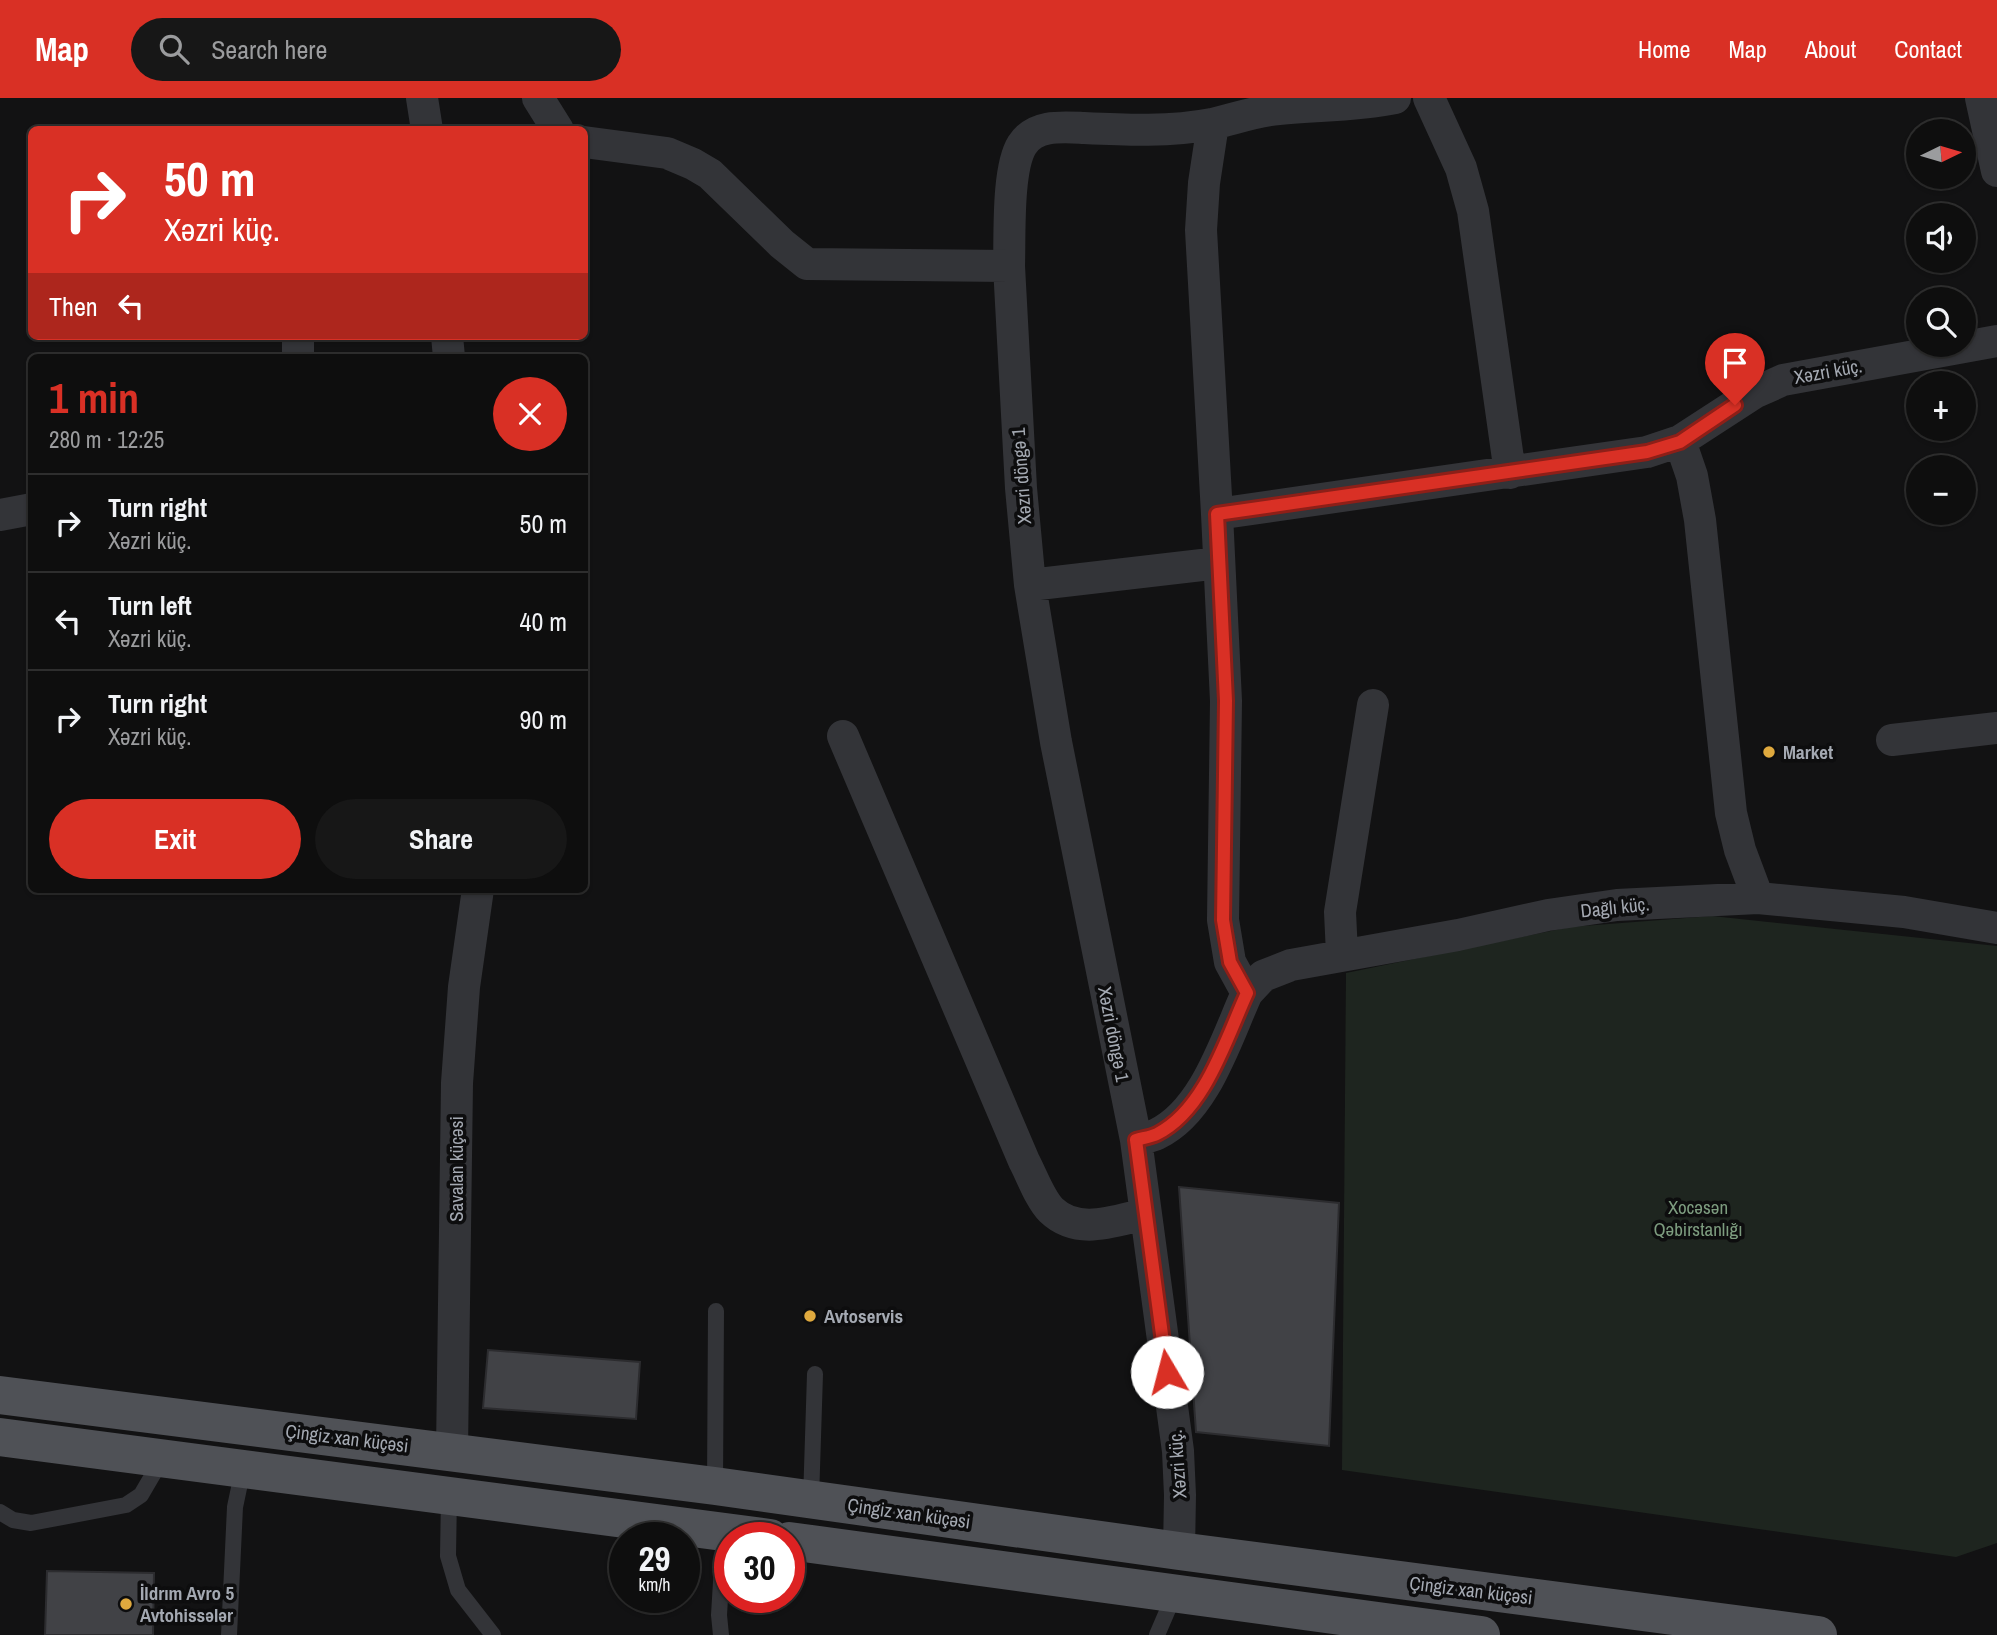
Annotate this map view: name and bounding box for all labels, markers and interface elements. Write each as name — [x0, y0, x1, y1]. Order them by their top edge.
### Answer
search box — [131, 18, 621, 81]
text: Map — [35, 27, 89, 71]
icon: search — [155, 30, 193, 68]
text: Search here — [211, 32, 327, 67]
text: Home — [1638, 33, 1690, 65]
text: Map — [1728, 33, 1767, 65]
text: About — [1805, 33, 1856, 65]
text: Contact — [1894, 33, 1962, 65]
north arrow — [1906, 119, 1976, 189]
map controls — [1906, 119, 1976, 525]
text: 50 m — [164, 145, 256, 211]
icon: right — [49, 154, 140, 245]
button: sound — [1906, 203, 1976, 273]
text: Xəzri küç. — [164, 208, 280, 251]
icon: left — [112, 287, 150, 325]
button: search — [1906, 287, 1976, 357]
text: Then — [49, 289, 98, 324]
pin — [1705, 333, 1765, 405]
icon: arrive — [1716, 344, 1754, 382]
street label: Xəzri küç. — [1792, 352, 1864, 390]
text: 1 min — [49, 370, 139, 426]
button: + — [1906, 371, 1976, 441]
button: close — [493, 377, 567, 451]
text: 280 m · 12:25 — [49, 424, 164, 455]
street label: Xəzri döngə 1 — [1005, 427, 1037, 525]
button: − — [1906, 455, 1976, 525]
text: Turn right — [108, 490, 207, 525]
icon: right — [49, 504, 87, 542]
text: 50 m — [520, 506, 567, 541]
text: Xəzri küç. — [108, 525, 191, 556]
text: Turn left — [108, 588, 192, 623]
icon: left — [49, 602, 87, 640]
text: 40 m — [520, 604, 567, 639]
text: Xəzri küç. — [108, 623, 191, 654]
text: Turn right — [108, 686, 207, 721]
icon: right — [49, 700, 87, 738]
text: 90 m — [520, 702, 567, 737]
text: Xəzri küç. — [108, 721, 191, 752]
place label: Market — [1783, 739, 1833, 765]
marker: Market — [1761, 744, 1777, 760]
button: Exit — [49, 799, 301, 879]
button: Share — [315, 799, 567, 879]
street label: Dağlı küç. — [1579, 890, 1651, 924]
street label: Xəzri döngə 1 — [1092, 984, 1136, 1084]
street label: Savalan küçəsi — [443, 1116, 469, 1222]
park label: Xocəsən Qəbirstanlığı — [1653, 1194, 1743, 1242]
place label: Avtoservis — [824, 1303, 903, 1329]
marker: Avtoservis — [802, 1308, 818, 1324]
position arrow — [1130, 1335, 1204, 1409]
street label: Çingiz xan küçəsi — [284, 1418, 410, 1458]
street label: Xəzri küç. — [1162, 1429, 1192, 1499]
street label: Çingiz xan küçəsi — [846, 1492, 972, 1534]
speed limit sign: 30 — [714, 1522, 805, 1613]
text: 29 — [639, 1535, 670, 1582]
street label: Çingiz xan küçəsi — [1408, 1570, 1534, 1610]
text: km/h — [639, 1572, 671, 1597]
place label: İldrım Avro 5 Avtohissələr — [140, 1580, 234, 1628]
marker: İldrım Avro 5 Avtohissələr — [118, 1596, 134, 1612]

